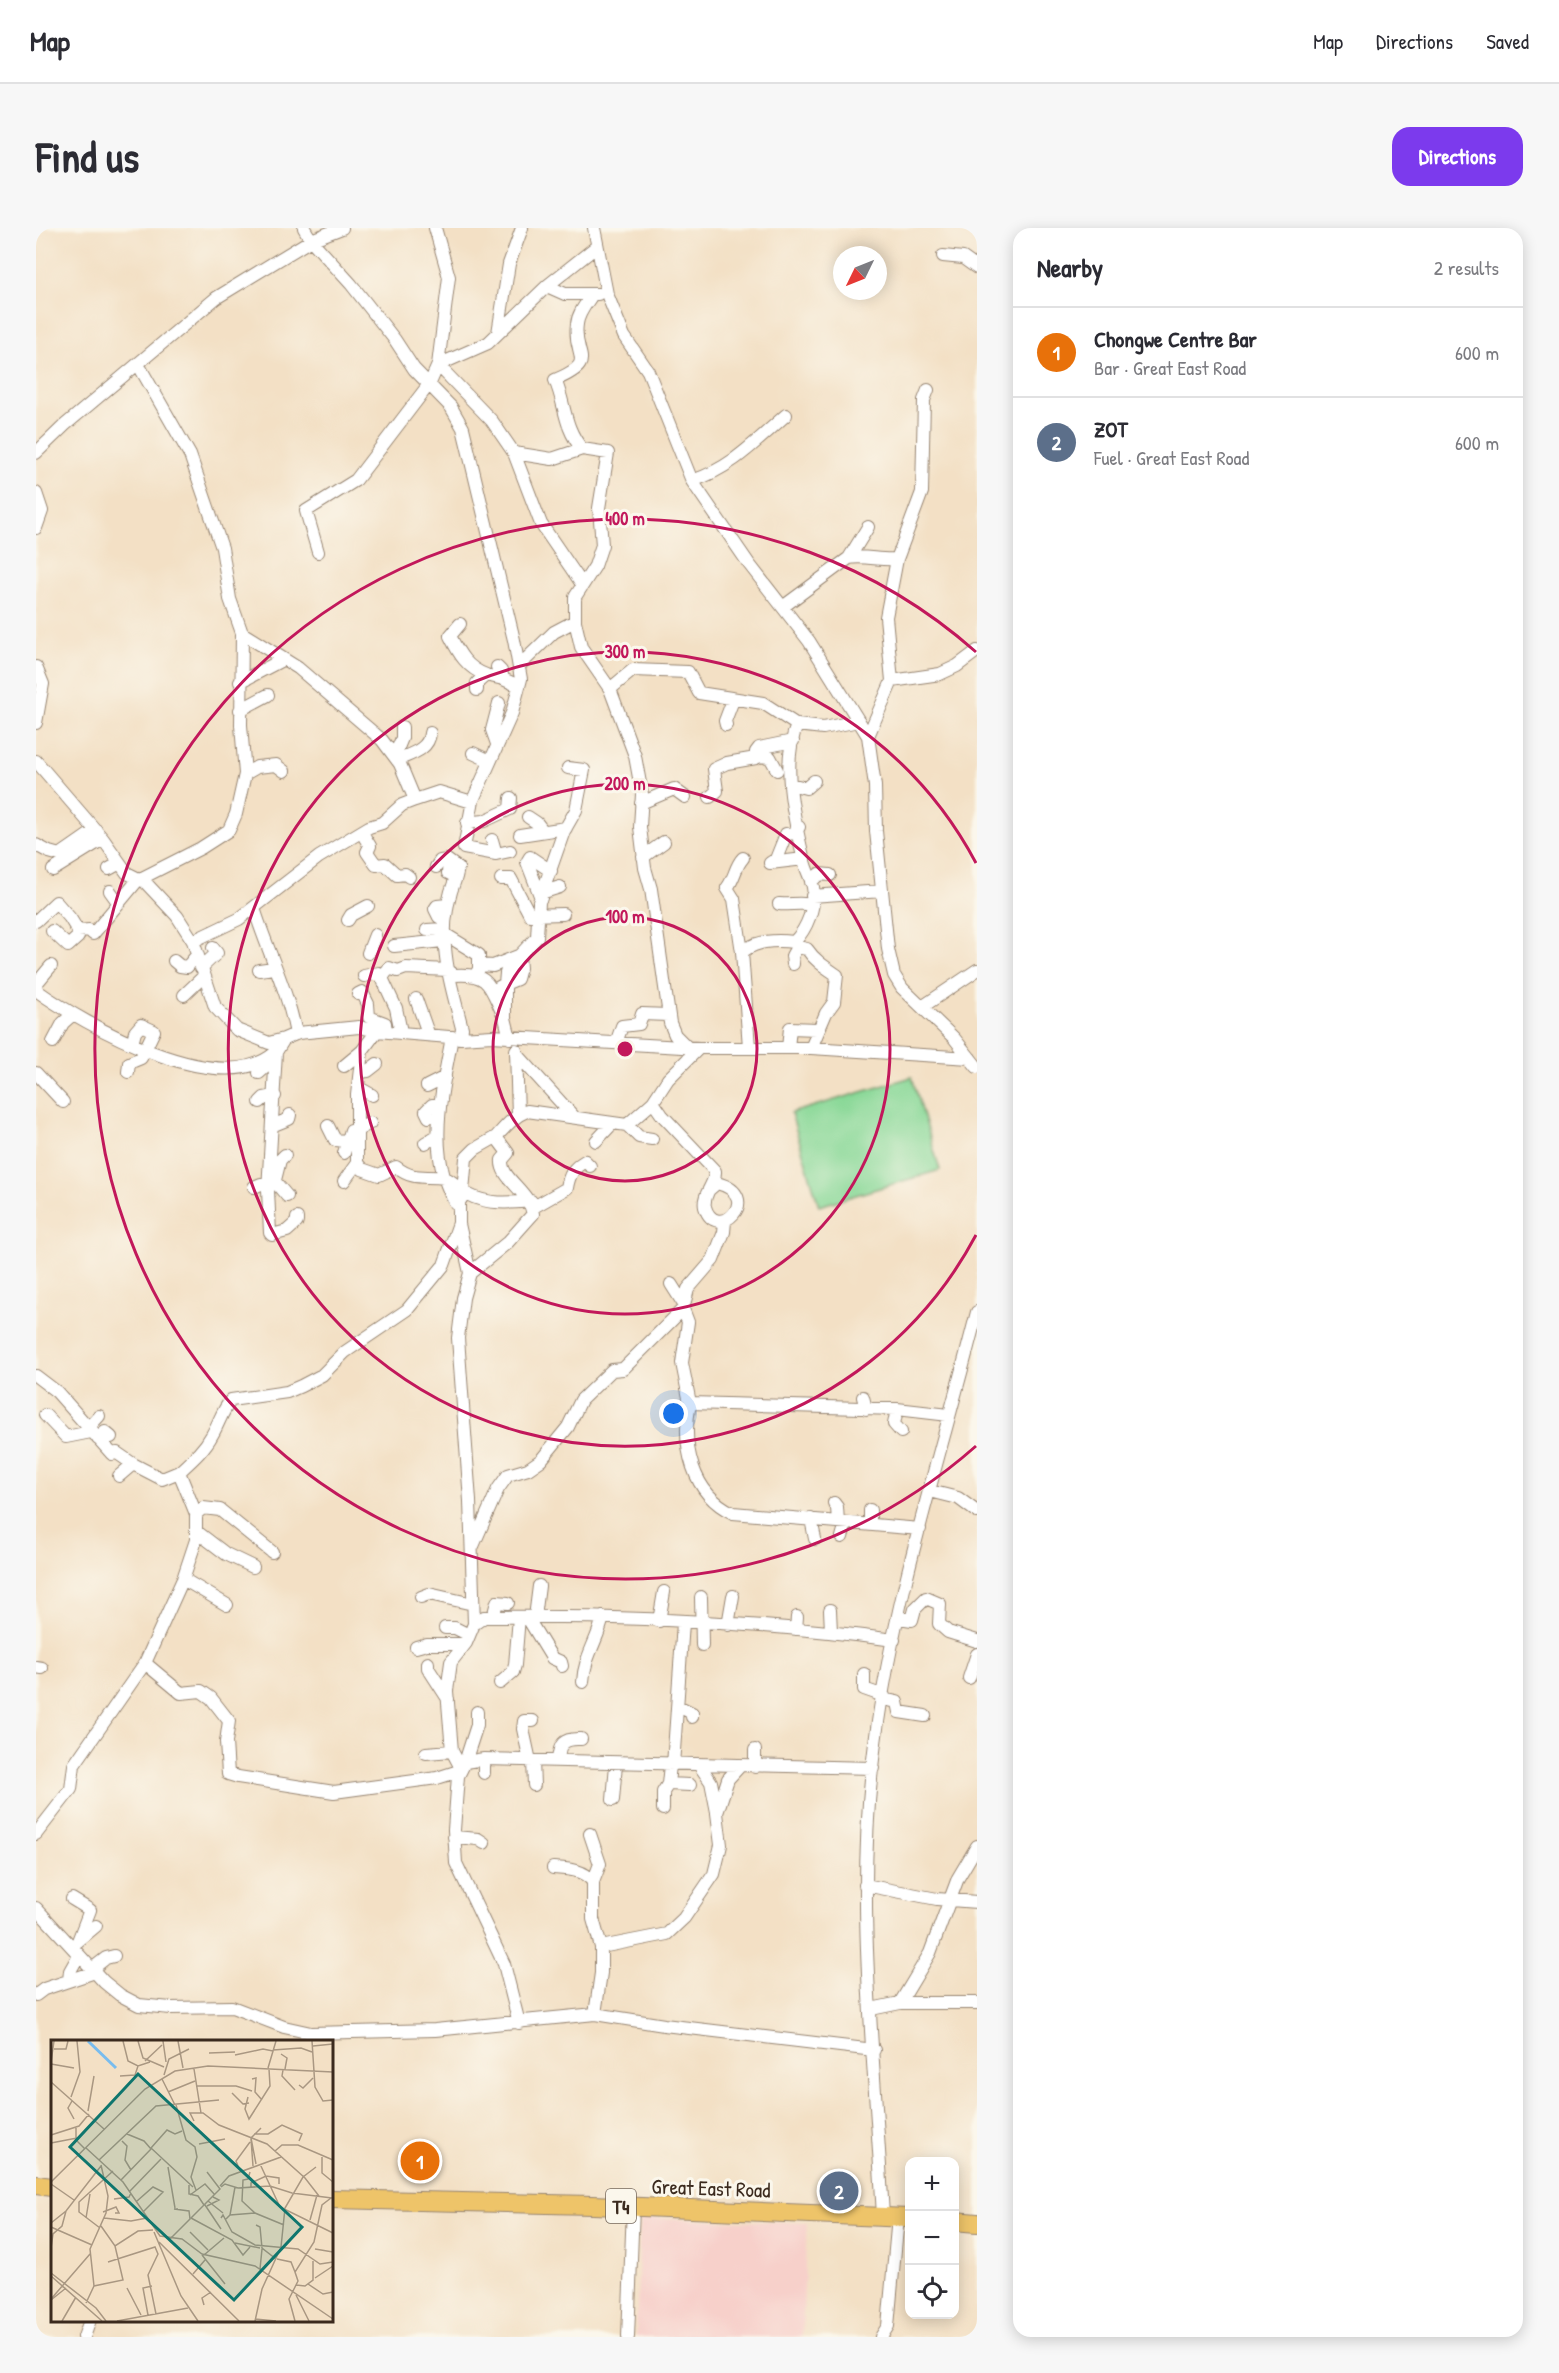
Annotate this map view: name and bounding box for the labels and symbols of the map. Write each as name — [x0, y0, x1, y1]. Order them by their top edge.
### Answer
north arrow — [833, 246, 887, 300]
text: 400 m — [605, 506, 645, 531]
text: 300 m — [605, 639, 645, 664]
text: 200 m — [605, 771, 645, 796]
text: 100 m — [605, 904, 645, 929]
centre of rings — [615, 1039, 635, 1059]
your location — [659, 1399, 688, 1428]
inset map — [51, 2040, 333, 2322]
pin: 1 — [400, 2138, 440, 2184]
pin: 2 — [820, 2168, 858, 2214]
street label: Great East Road — [651, 2171, 771, 2205]
road number: T4 — [606, 2189, 636, 2223]

